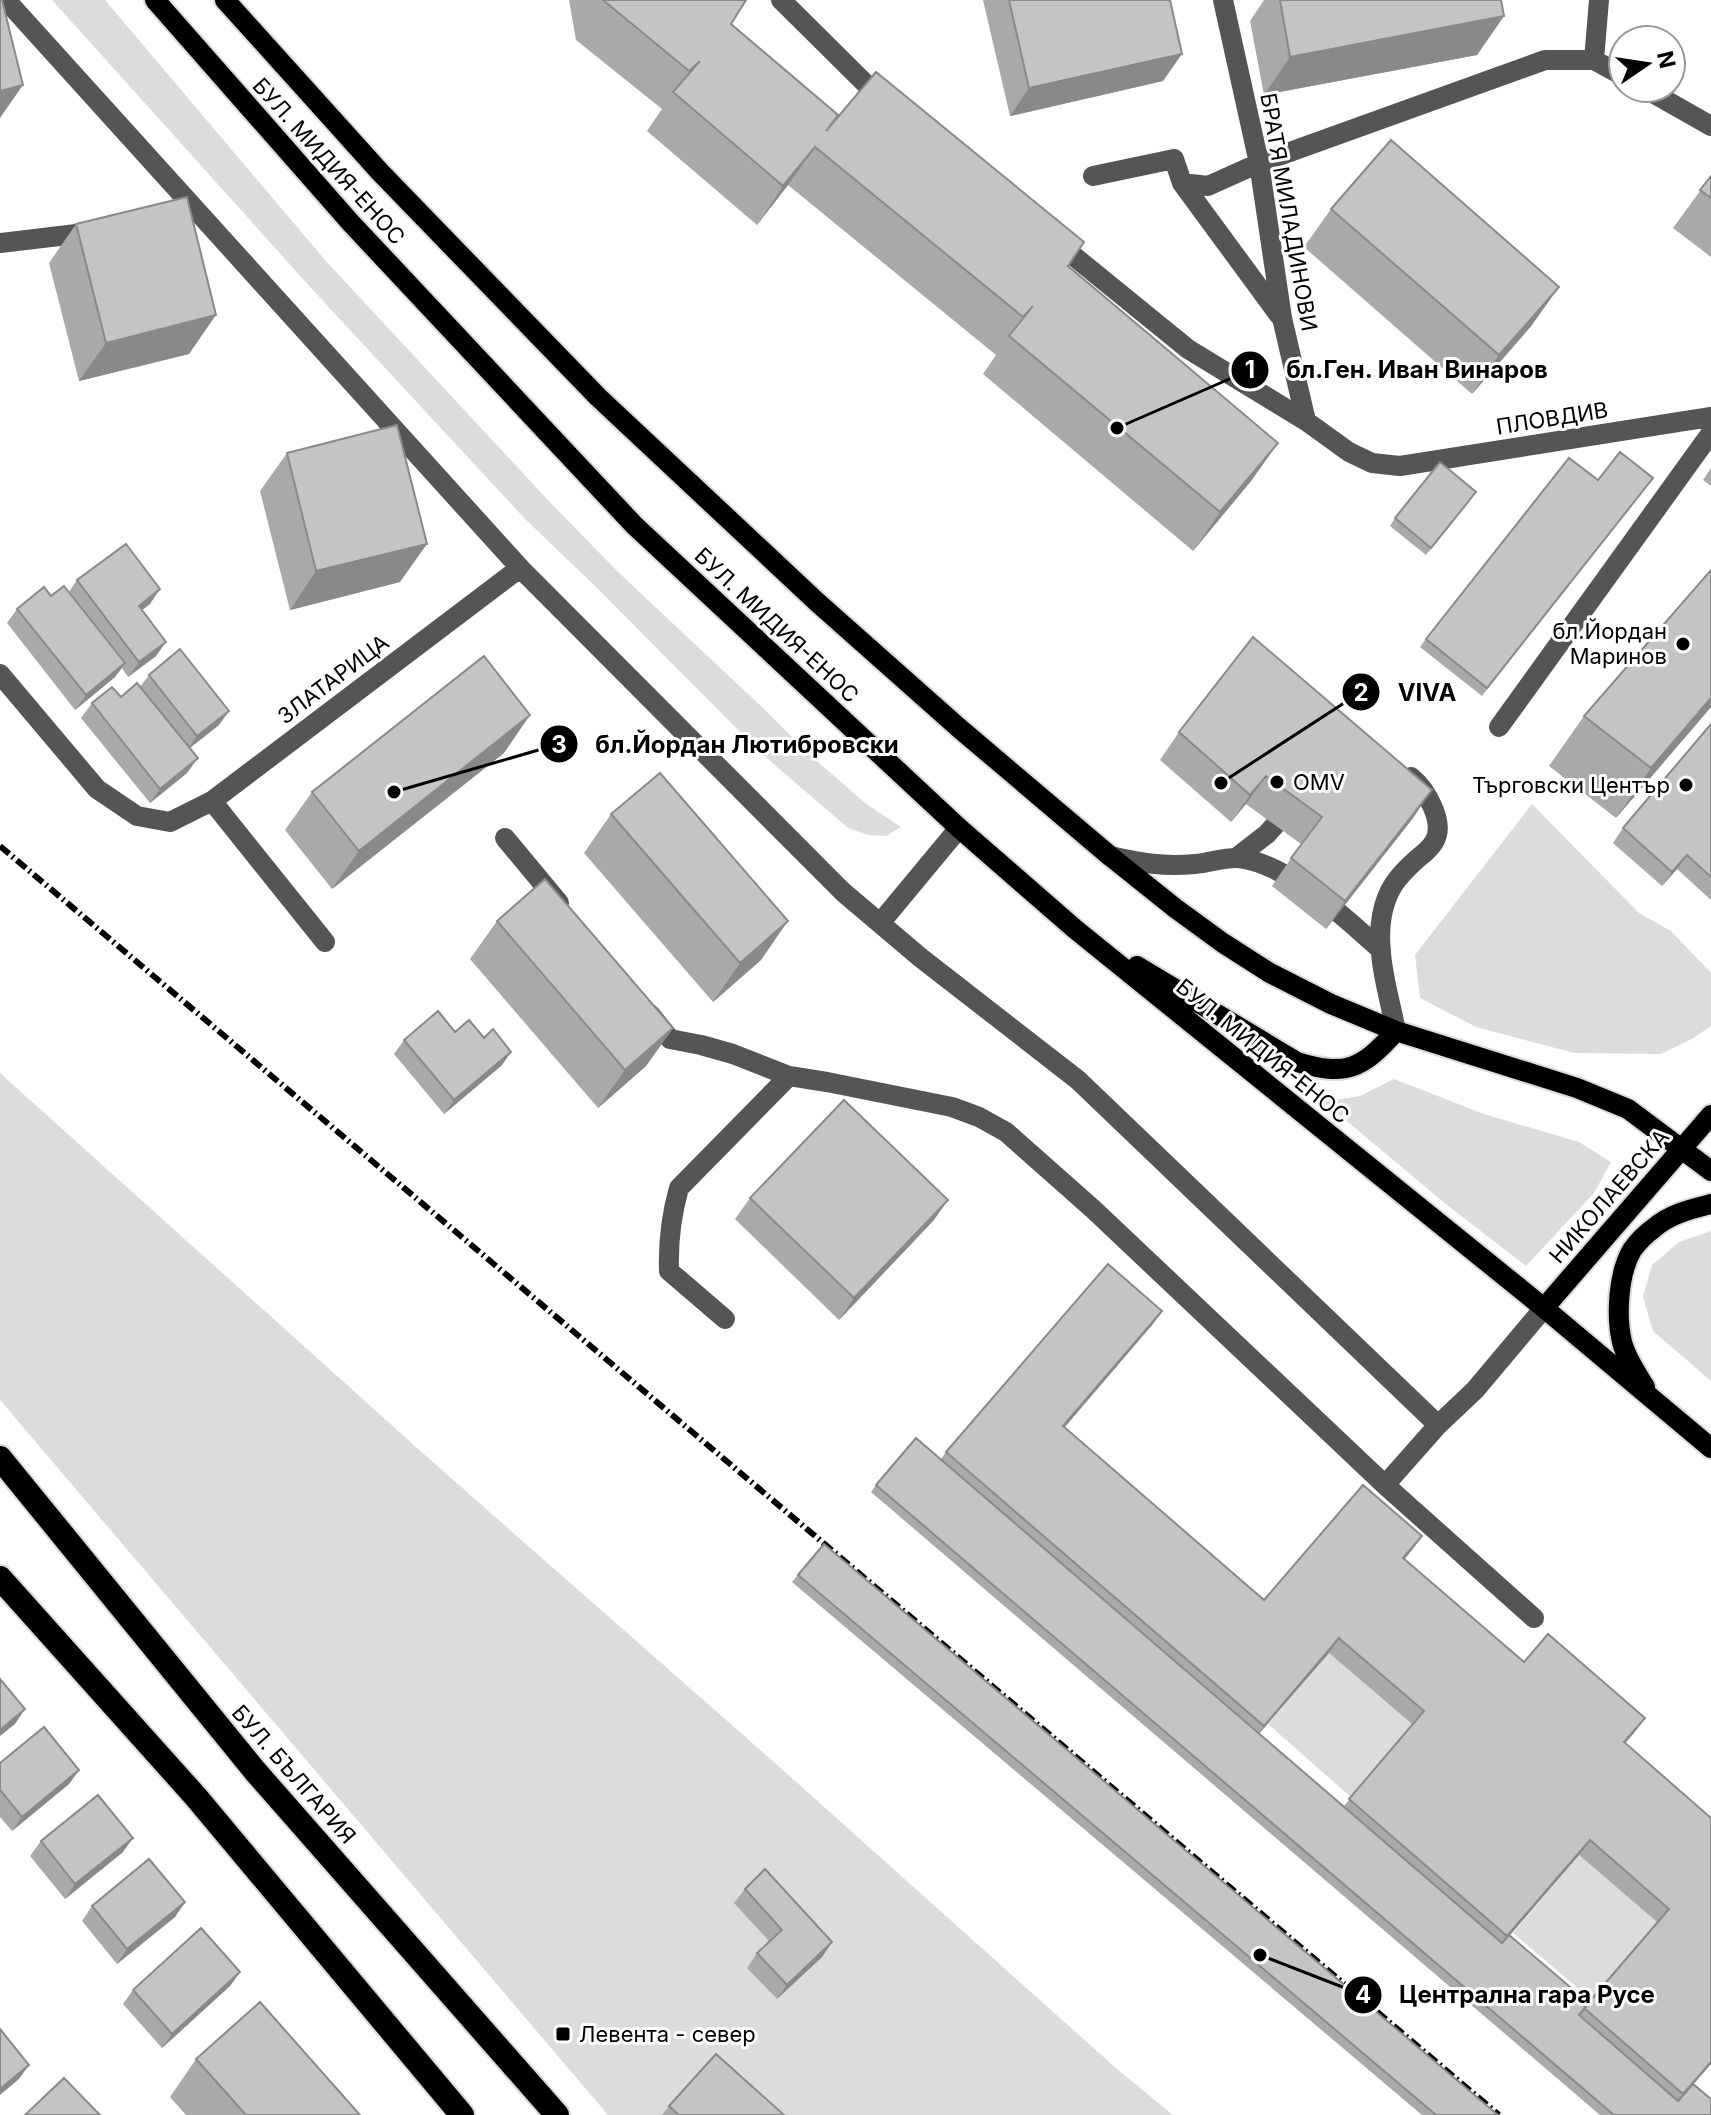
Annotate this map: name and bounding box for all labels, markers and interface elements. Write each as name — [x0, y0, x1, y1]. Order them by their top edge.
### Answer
north arrow — [1607, 24, 1687, 104]
text: N — [1652, 48, 1681, 71]
street label: БУЛ. МИДИЯ-ЕНОС — [247, 72, 411, 250]
street label: БРАТЯ МИЛАДИНОВИ — [1255, 91, 1323, 333]
callout: бл.Ген. Иван Винаров — [1230, 346, 1564, 394]
text: 1 — [1245, 355, 1255, 384]
text: бл.Ген. Иван Винаров — [1286, 355, 1548, 384]
street label: ПЛОВДИВ — [1494, 396, 1610, 440]
street label: БУЛ. МИДИЯ-ЕНОС — [690, 542, 864, 708]
place label: бл.Йордан Маринов — [1553, 618, 1667, 669]
street label: ЗЛАТАРИЦА — [272, 629, 394, 729]
marker: бл.Йордан Маринов — [1674, 635, 1692, 653]
callout: VIVA — [1341, 668, 1472, 716]
text: 2 — [1353, 678, 1369, 707]
text: VIVA — [1398, 678, 1456, 707]
callout: бл.Йордан Лютибровски — [539, 720, 915, 768]
text: бл.Йордан Лютибровски — [595, 729, 899, 759]
text: 3 — [551, 730, 567, 759]
place label: OMV — [1293, 769, 1345, 795]
place label: Търговски Център — [1472, 772, 1670, 798]
marker: OMV — [1268, 773, 1286, 791]
marker: Търговски Център — [1677, 776, 1695, 794]
street label: БУЛ. МИДИЯ-ЕНОС — [1171, 973, 1355, 1129]
street label: НИКОЛАЕВСКА — [1544, 1124, 1674, 1268]
street label: БУЛ. БЪЛГАРИЯ — [227, 1699, 361, 1849]
callout: Централна гара Русе — [1343, 1971, 1671, 2019]
text: 4 — [1355, 1980, 1371, 2009]
text: Централна гара Русе — [1399, 1980, 1655, 2009]
place label: Левента - север — [579, 2021, 756, 2047]
marker: Левента - север — [554, 2025, 572, 2043]

